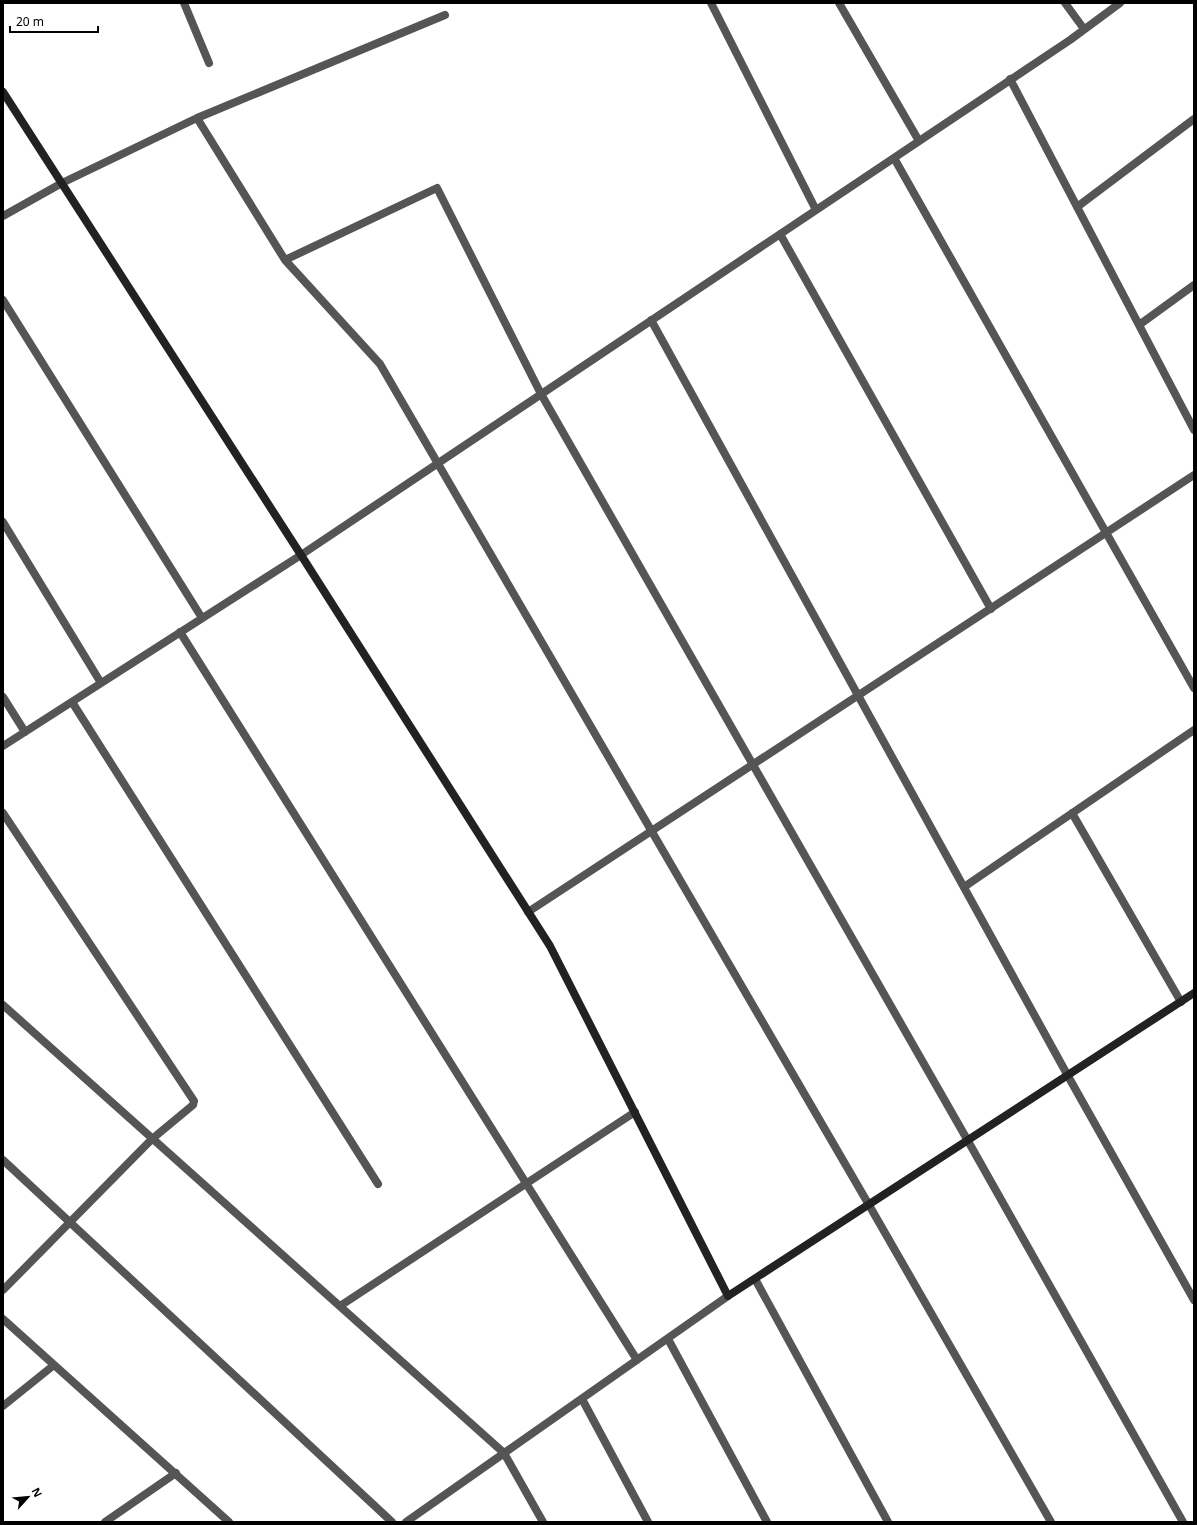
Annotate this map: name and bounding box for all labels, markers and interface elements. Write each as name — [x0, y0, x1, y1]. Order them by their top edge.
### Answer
scale bar — [10, 8, 98, 34]
text: 20 m — [16, 13, 44, 30]
north arrow — [8, 1477, 48, 1517]
text: N — [29, 1485, 46, 1500]

